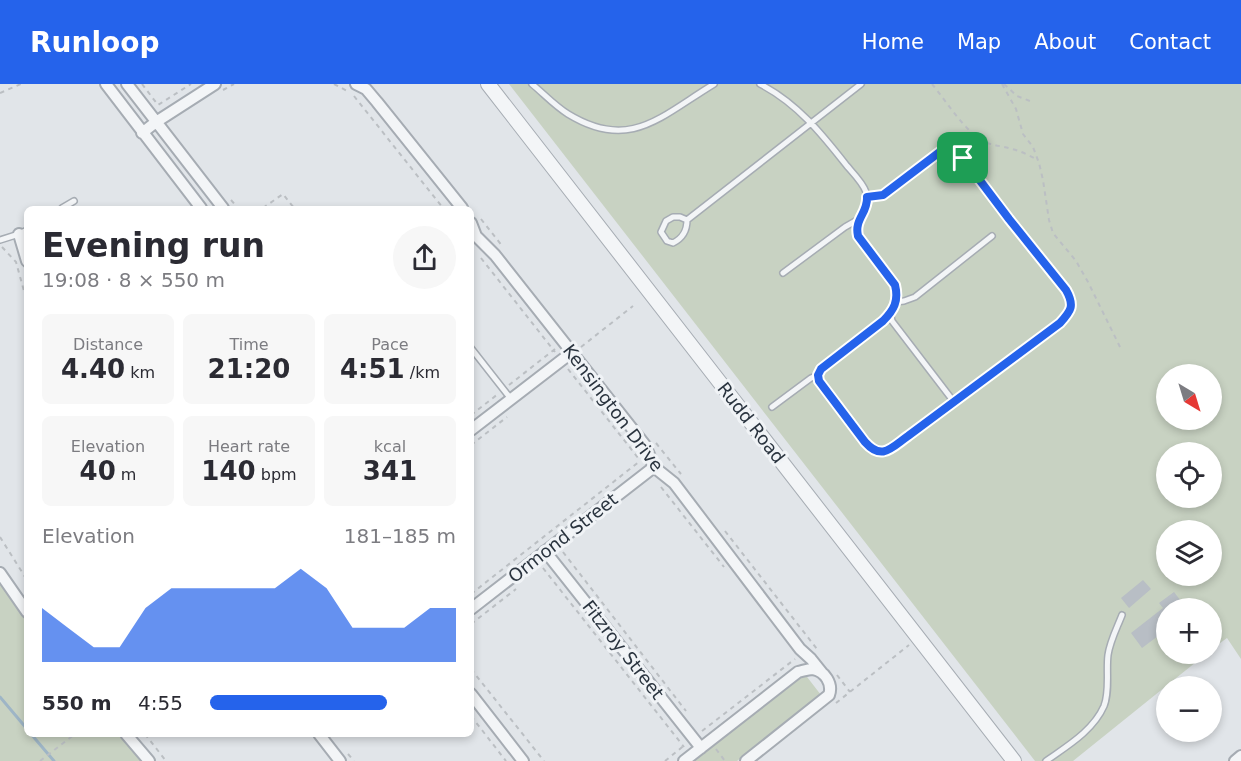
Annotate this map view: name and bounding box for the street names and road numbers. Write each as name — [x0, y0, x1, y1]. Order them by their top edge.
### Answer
street label: Kensington Drive — [559, 340, 668, 475]
street label: Rudd Road — [713, 378, 789, 467]
street label: Ormond Street — [504, 488, 622, 587]
street label: Fitzroy Street — [578, 596, 668, 703]

